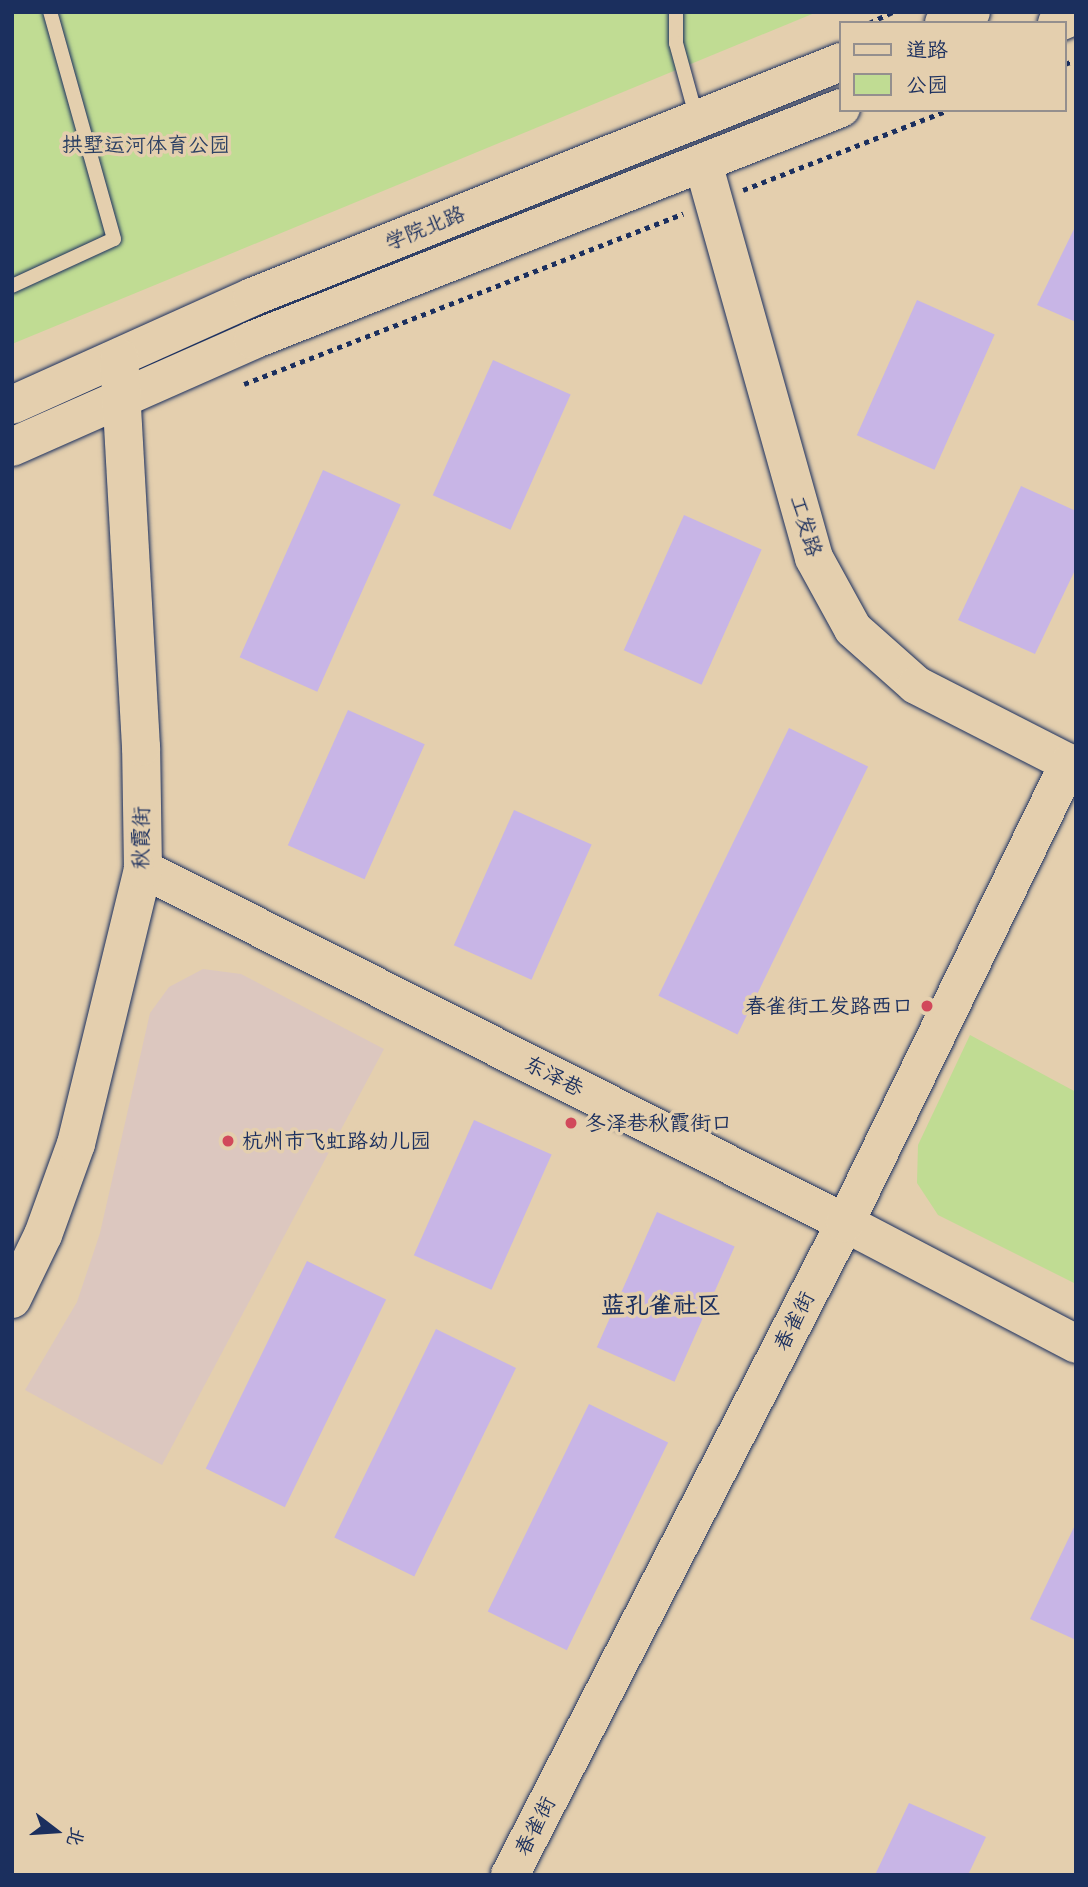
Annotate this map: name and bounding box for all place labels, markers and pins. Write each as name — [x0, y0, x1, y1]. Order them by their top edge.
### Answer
place label: 春雀街工发路西口 — [745, 993, 913, 1019]
marker: 春雀街工发路西口 — [919, 998, 935, 1014]
place label: 冬泽巷秋霞街口 — [585, 1110, 732, 1136]
marker: 冬泽巷秋霞街口 — [563, 1115, 579, 1131]
place label: 杭州市飞虹路幼儿园 — [242, 1128, 431, 1154]
marker: 杭州市飞虹路幼儿园 — [220, 1133, 236, 1149]

